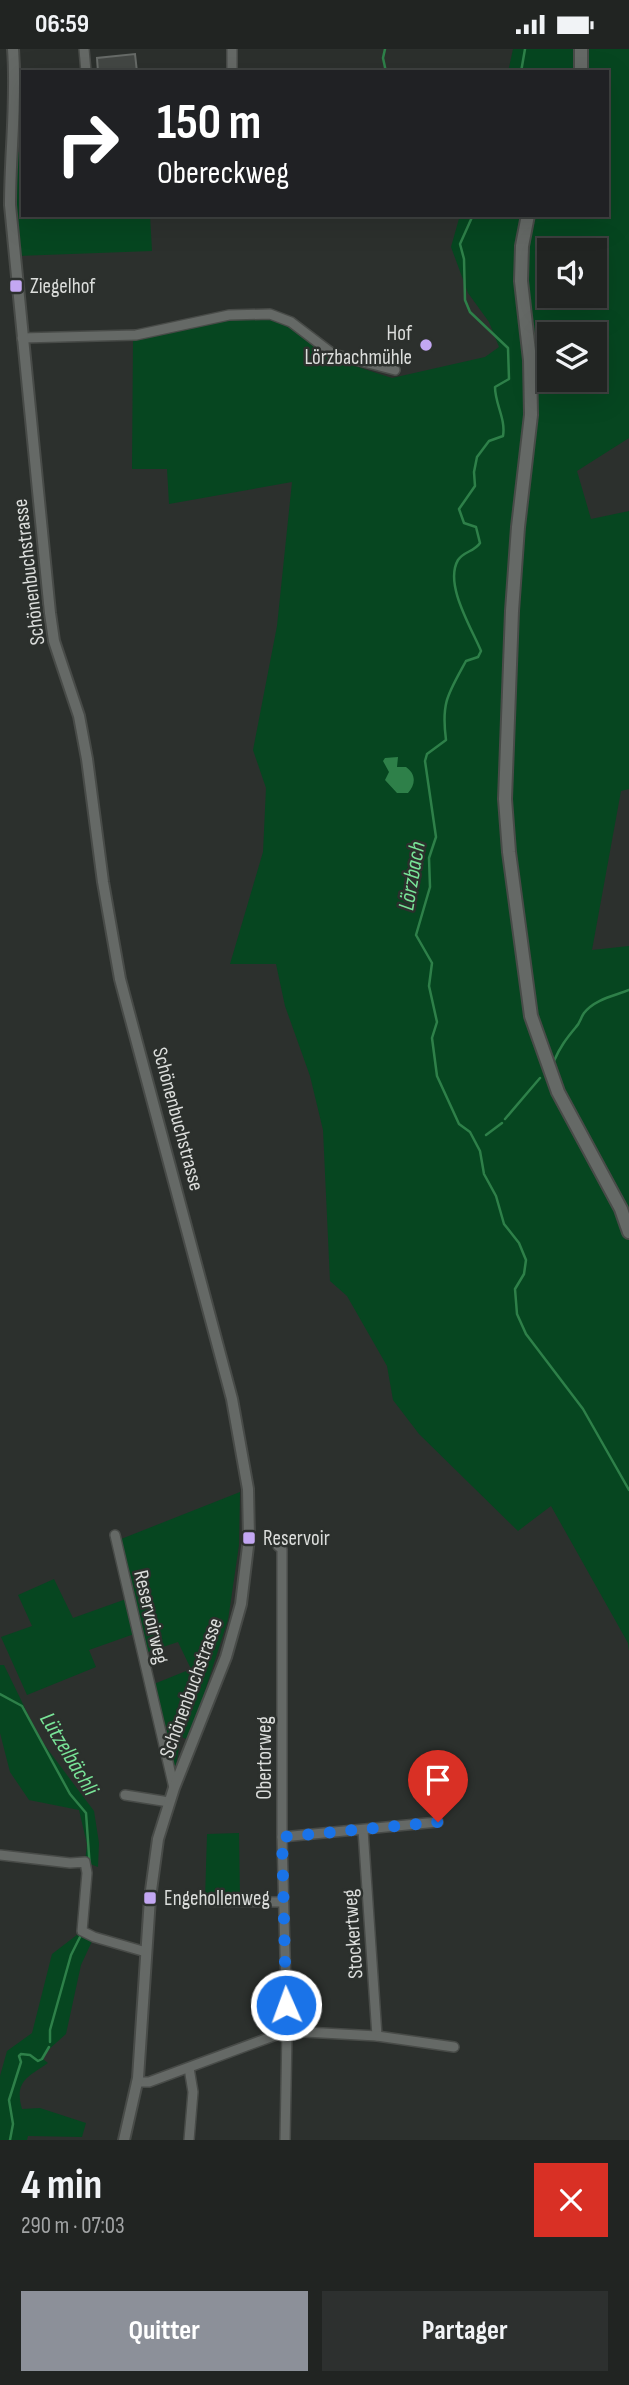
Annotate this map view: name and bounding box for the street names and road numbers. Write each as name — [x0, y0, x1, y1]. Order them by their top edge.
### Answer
street label: Schönenbuchstrasse — [8, 497, 50, 647]
street label: Schönenbuchstrasse — [147, 1045, 209, 1193]
street label: Reservoirweg — [128, 1568, 174, 1666]
street label: Schönenbuchstrasse — [154, 1614, 228, 1762]
street label: Obertorweg — [252, 1716, 277, 1800]
street label: Stockertweg — [337, 1888, 369, 1980]

